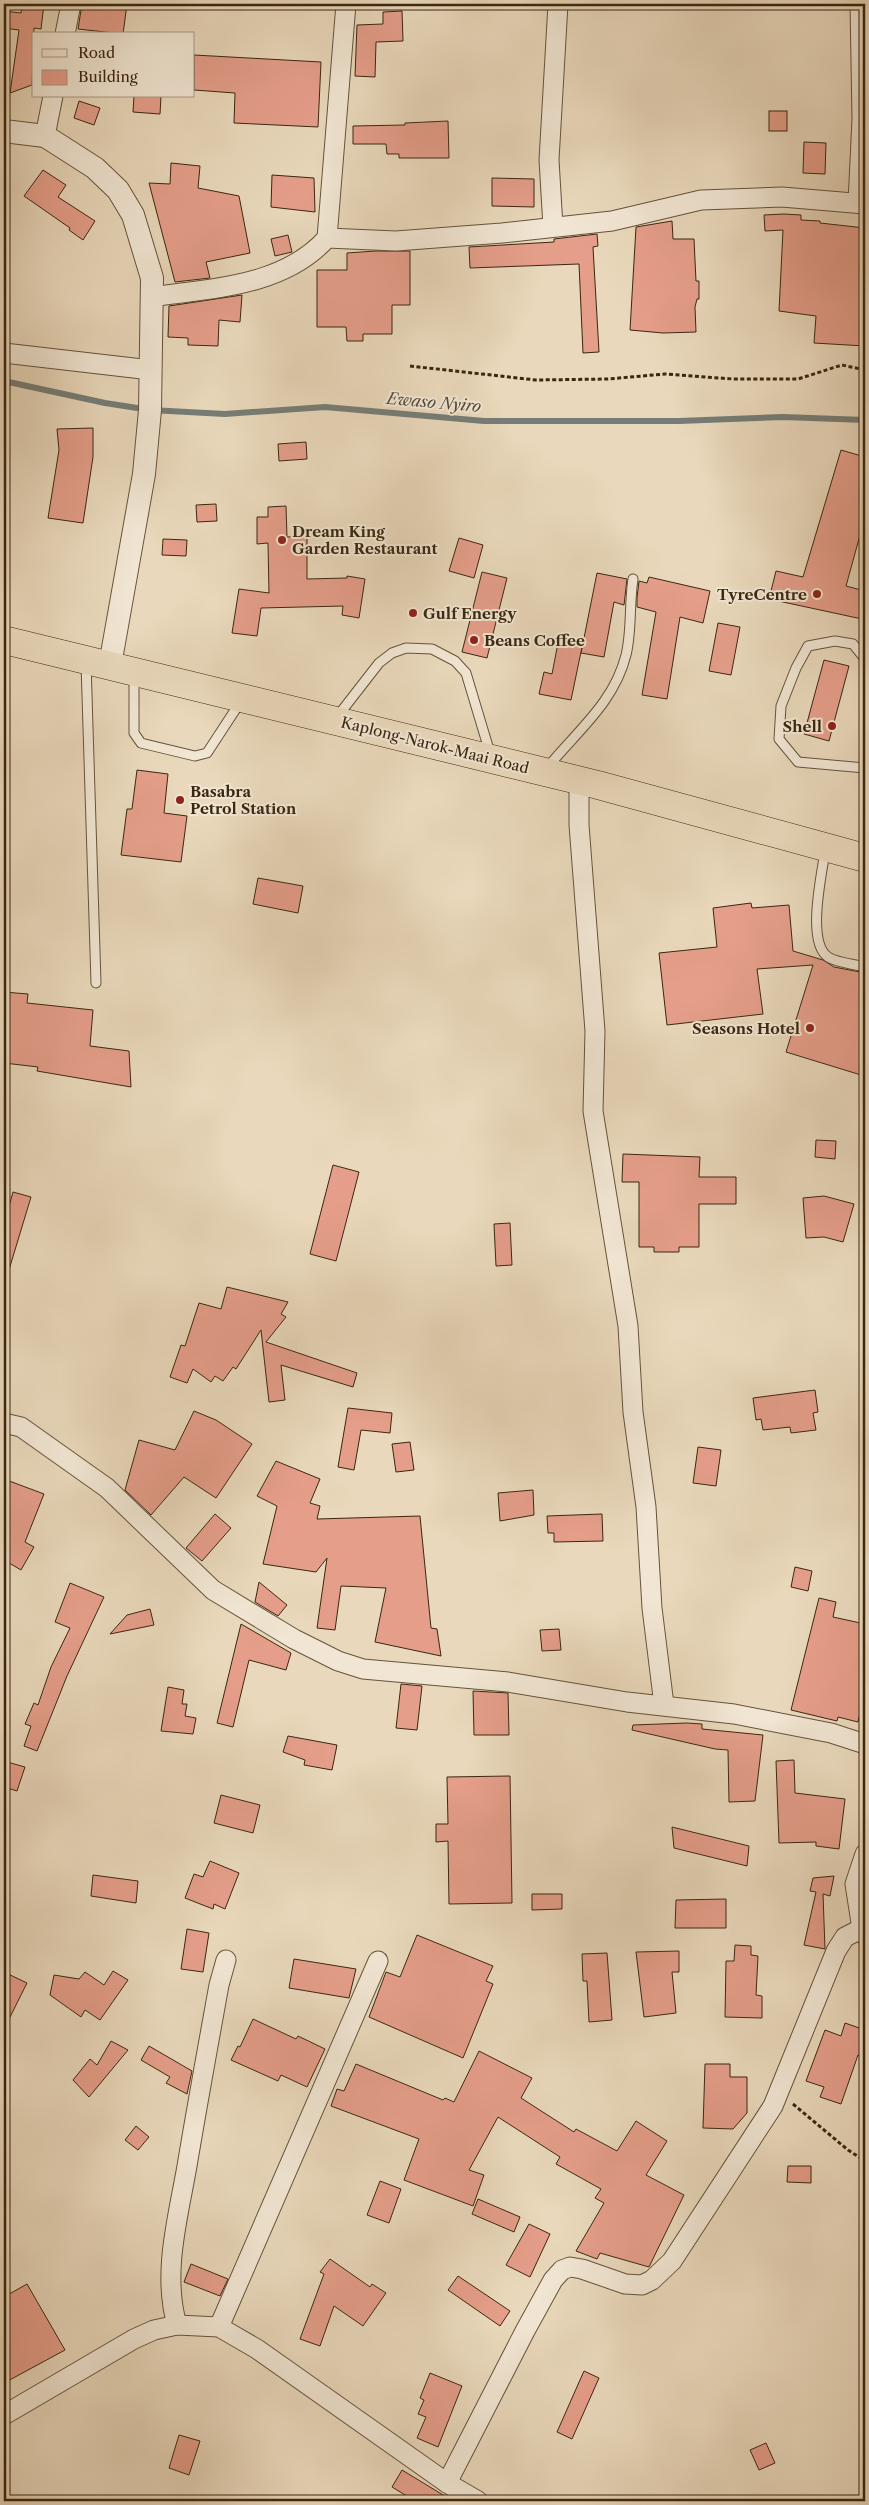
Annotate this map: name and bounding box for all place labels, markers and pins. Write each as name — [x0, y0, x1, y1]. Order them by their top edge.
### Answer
place label: Dream King Garden Restaurant — [292, 522, 438, 558]
marker: Dream King Garden Restaurant — [276, 534, 288, 546]
place label: TyreCentre — [717, 585, 807, 604]
marker: TyreCentre — [811, 588, 823, 600]
place label: Gulf Energy — [423, 604, 517, 623]
marker: Gulf Energy — [407, 607, 419, 619]
place label: Beans Coffee — [484, 631, 585, 650]
marker: Beans Coffee — [468, 634, 480, 646]
place label: Shell — [783, 717, 822, 736]
marker: Shell — [826, 720, 838, 732]
place label: Basabra Petrol Station — [190, 782, 297, 818]
marker: Basabra Petrol Station — [174, 794, 186, 806]
place label: Seasons Hotel — [692, 1019, 800, 1038]
marker: Seasons Hotel — [804, 1022, 816, 1034]

